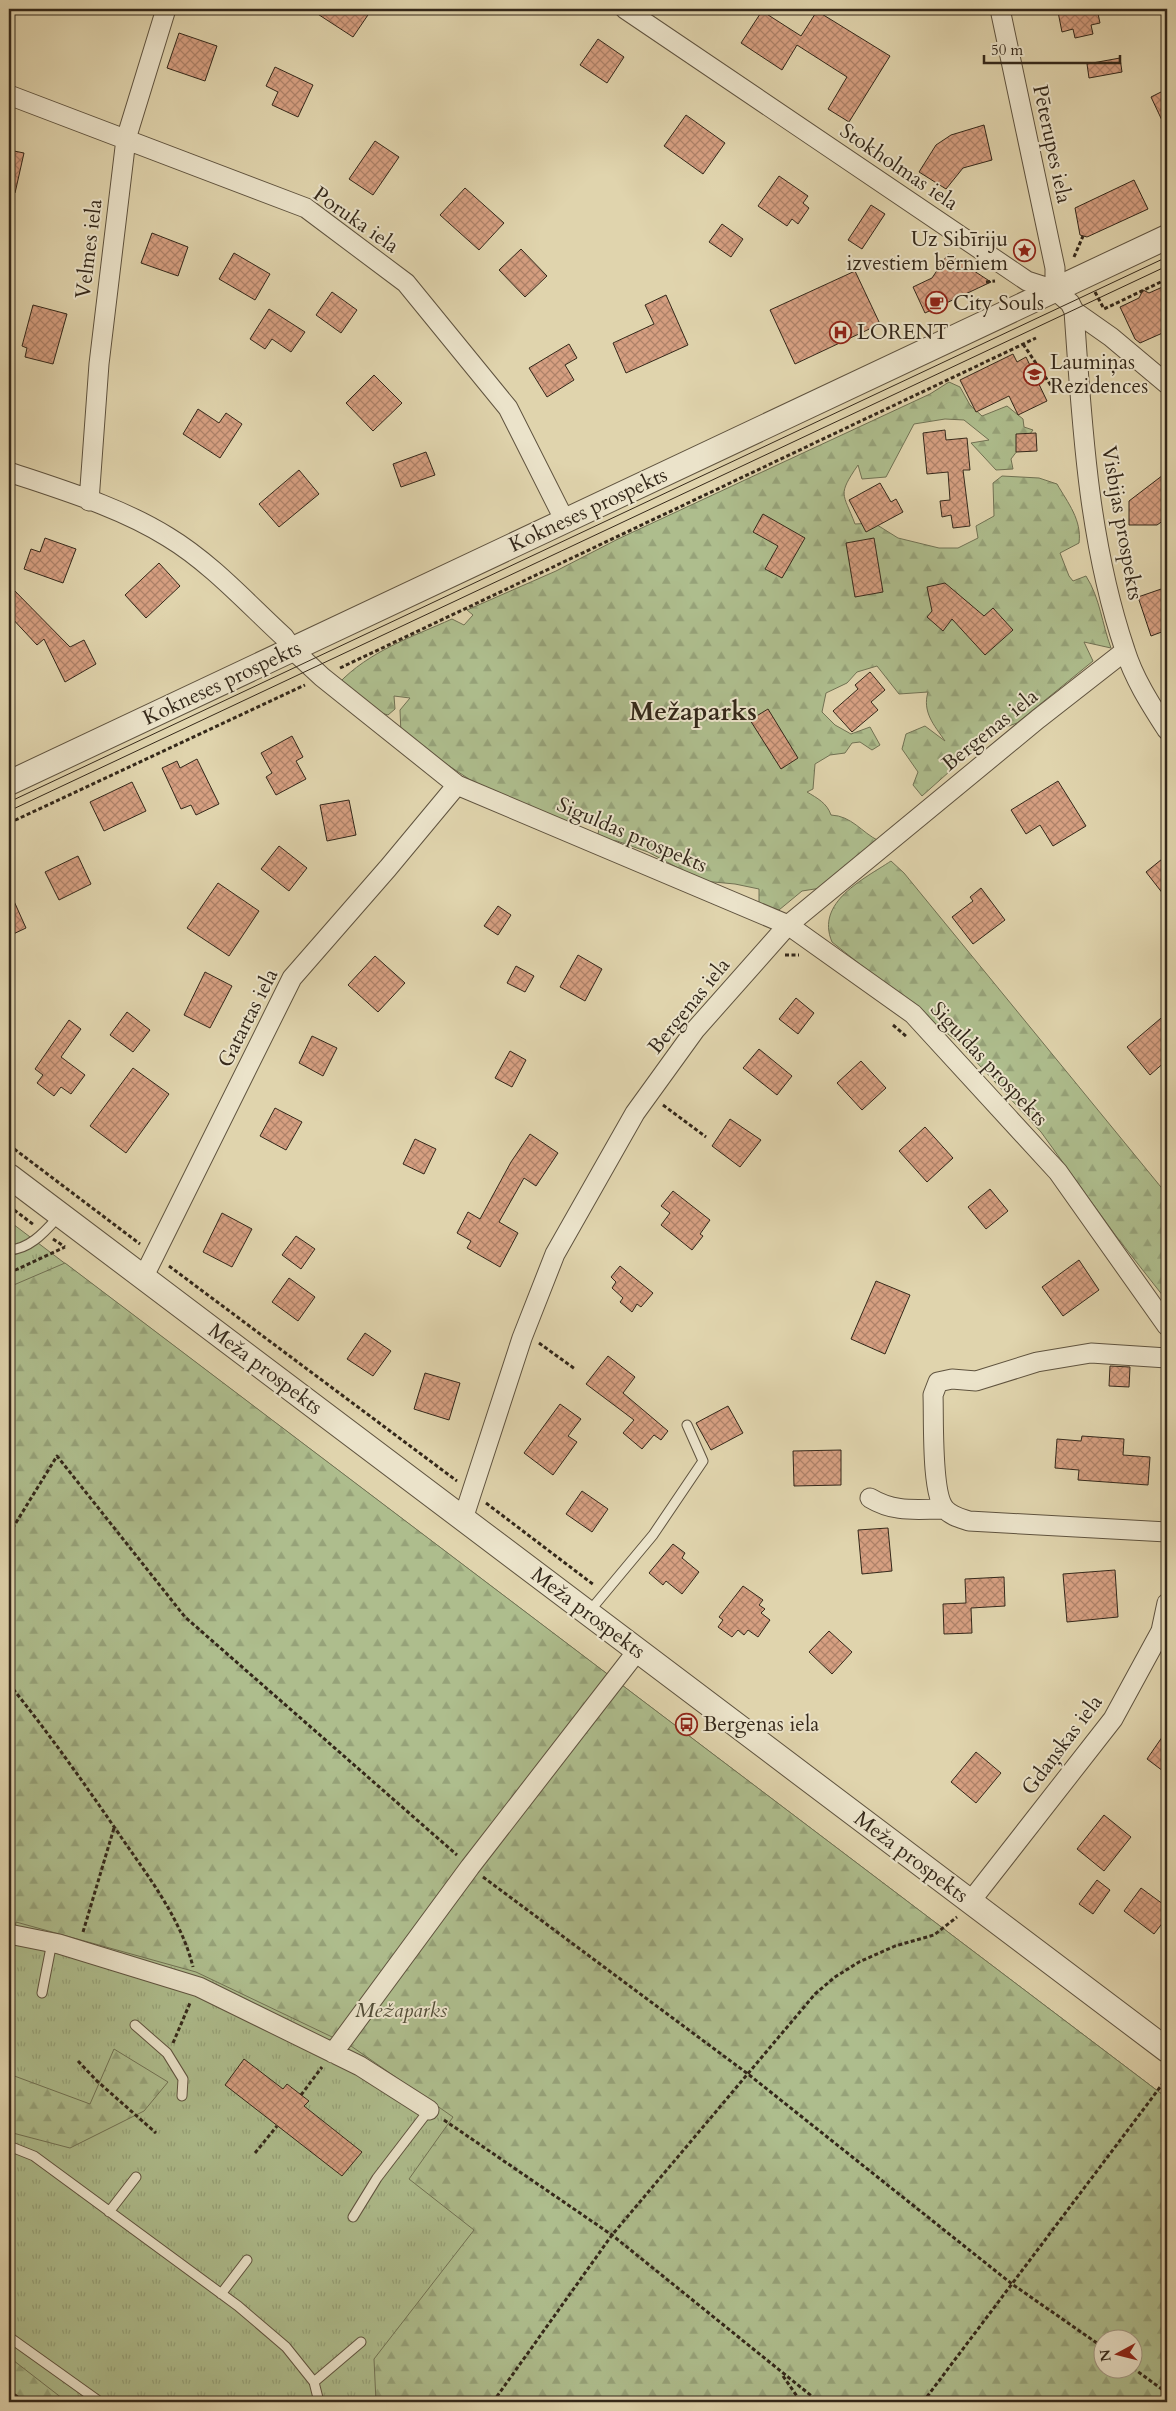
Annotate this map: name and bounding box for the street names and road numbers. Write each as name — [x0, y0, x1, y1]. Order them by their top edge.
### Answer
street label: Pēterupes iela — [1025, 82, 1079, 206]
street label: Stokholmas iela — [834, 117, 964, 217]
street label: Poruka iela — [307, 180, 405, 260]
street label: Velmes iela — [69, 198, 109, 300]
street label: Visbijas prospekts — [1094, 444, 1150, 602]
street label: Kokneses prospekts — [504, 461, 672, 559]
street label: Kokneses prospekts — [138, 634, 306, 732]
street label: Bergenas iela — [936, 682, 1044, 778]
street label: Siguldas prospekts — [552, 790, 712, 880]
street label: Bergenas iela — [641, 952, 737, 1060]
street label: Gatartas iela — [211, 964, 285, 1072]
street label: Siguldas prospekts — [924, 995, 1054, 1133]
street label: Meža prospekts — [202, 1316, 328, 1422]
street label: Meža prospekts — [525, 1560, 651, 1666]
street label: Gdaņskas iela — [1015, 1689, 1109, 1801]
street label: Meža prospekts — [848, 1804, 974, 1910]

